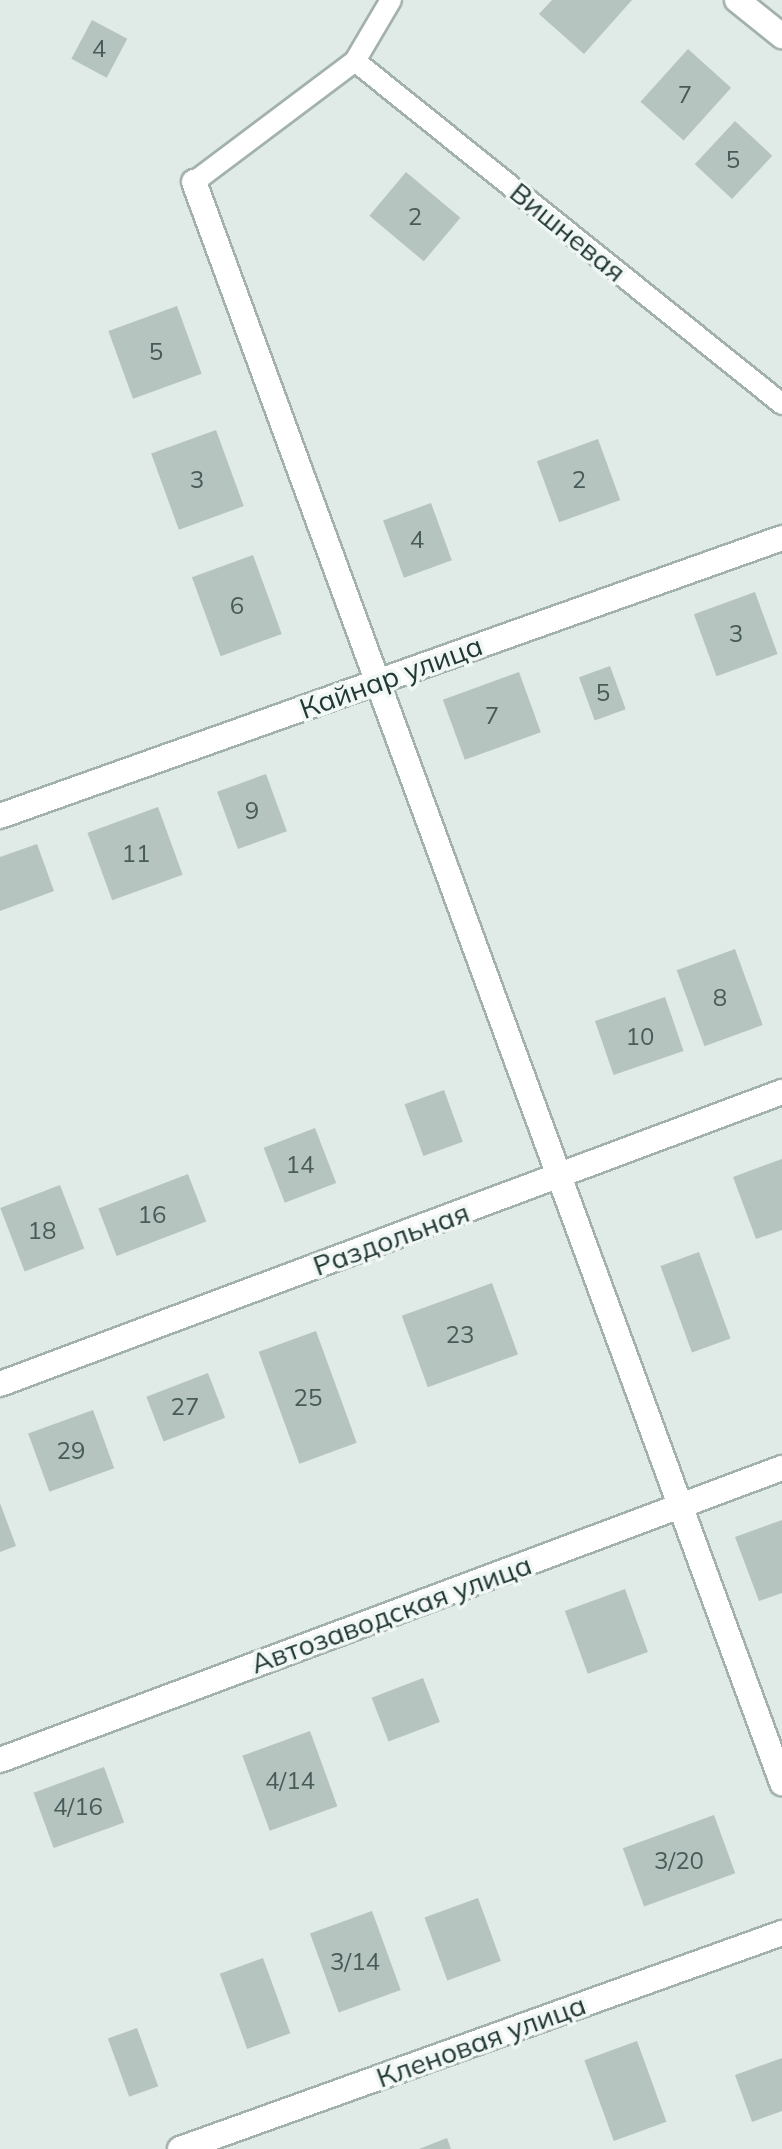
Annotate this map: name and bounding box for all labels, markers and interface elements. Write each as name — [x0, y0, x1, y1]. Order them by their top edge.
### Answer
house number: 4 — [92, 35, 106, 63]
house number: 7 — [678, 81, 692, 109]
house number: 5 — [726, 146, 740, 174]
street label: Вишневая — [503, 175, 633, 289]
house number: 2 — [408, 203, 422, 231]
house number: 5 — [149, 338, 163, 366]
house number: 3 — [190, 466, 204, 494]
house number: 2 — [572, 466, 586, 494]
house number: 4 — [410, 526, 424, 554]
house number: 6 — [230, 592, 244, 620]
house number: 3 — [729, 620, 743, 648]
street label: Кайнар улица — [295, 628, 487, 726]
house number: 5 — [596, 679, 610, 707]
house number: 7 — [485, 702, 499, 730]
house number: 9 — [245, 797, 259, 825]
house number: 11 — [122, 840, 150, 868]
house number: 8 — [713, 984, 727, 1012]
house number: 10 — [626, 1023, 654, 1051]
house number: 14 — [286, 1151, 314, 1179]
street label: Раздольная — [308, 1195, 474, 1283]
house number: 16 — [138, 1201, 166, 1229]
house number: 18 — [28, 1217, 56, 1245]
house number: 23 — [446, 1321, 474, 1349]
house number: 25 — [294, 1384, 322, 1412]
house number: 27 — [171, 1393, 199, 1421]
house number: 29 — [57, 1437, 85, 1465]
street label: Автозаводская улица — [246, 1548, 536, 1680]
house number: 4/14 — [265, 1767, 315, 1795]
house number: 4/16 — [53, 1793, 103, 1821]
house number: 3/20 — [654, 1847, 704, 1875]
house number: 3/14 — [330, 1948, 380, 1976]
street label: Кленовая улица — [372, 1988, 590, 2094]

